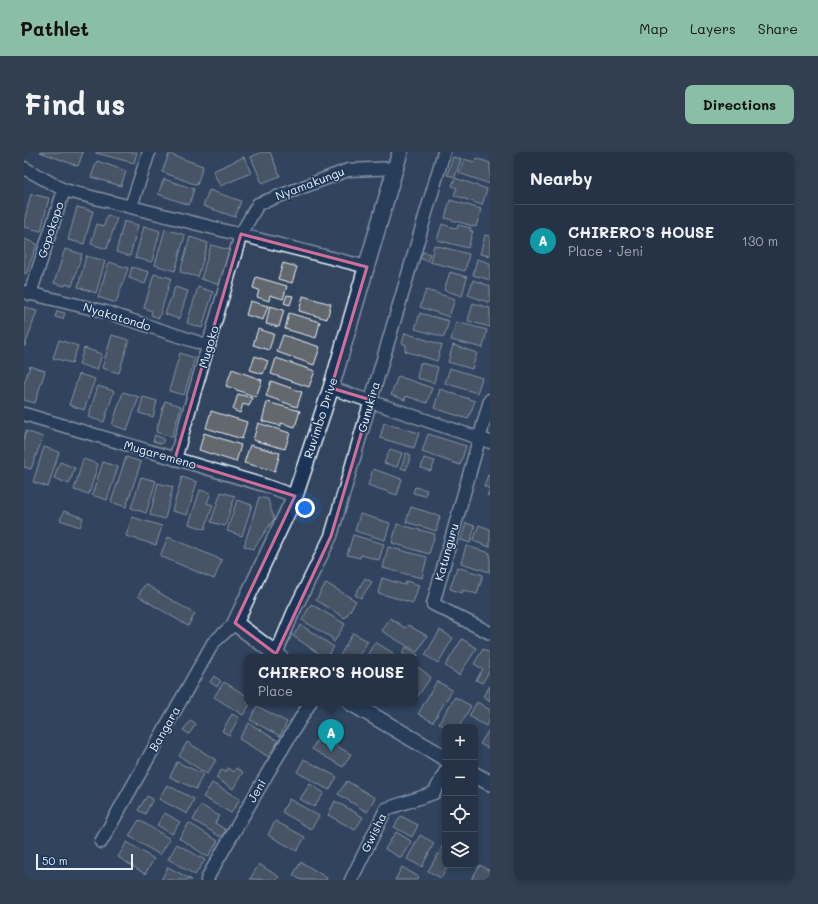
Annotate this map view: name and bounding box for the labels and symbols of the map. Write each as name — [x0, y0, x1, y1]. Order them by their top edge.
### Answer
street label: Nyamakungu — [273, 163, 346, 204]
street label: Gopokopo — [33, 199, 67, 260]
street label: Nyakatondo — [81, 298, 153, 334]
street label: Mugoko — [194, 324, 222, 370]
street label: Ruvimbo Drive — [299, 375, 341, 460]
street label: Gunukira — [353, 379, 383, 434]
street label: Mugaremeno — [122, 436, 198, 472]
your location — [295, 498, 315, 518]
street label: Katunguru — [430, 521, 462, 582]
street label: Bangara — [145, 703, 183, 754]
pin: A — [318, 719, 344, 752]
street label: Jeni — [243, 776, 269, 805]
street label: Gwisha — [357, 810, 389, 855]
scale bar — [36, 852, 133, 871]

